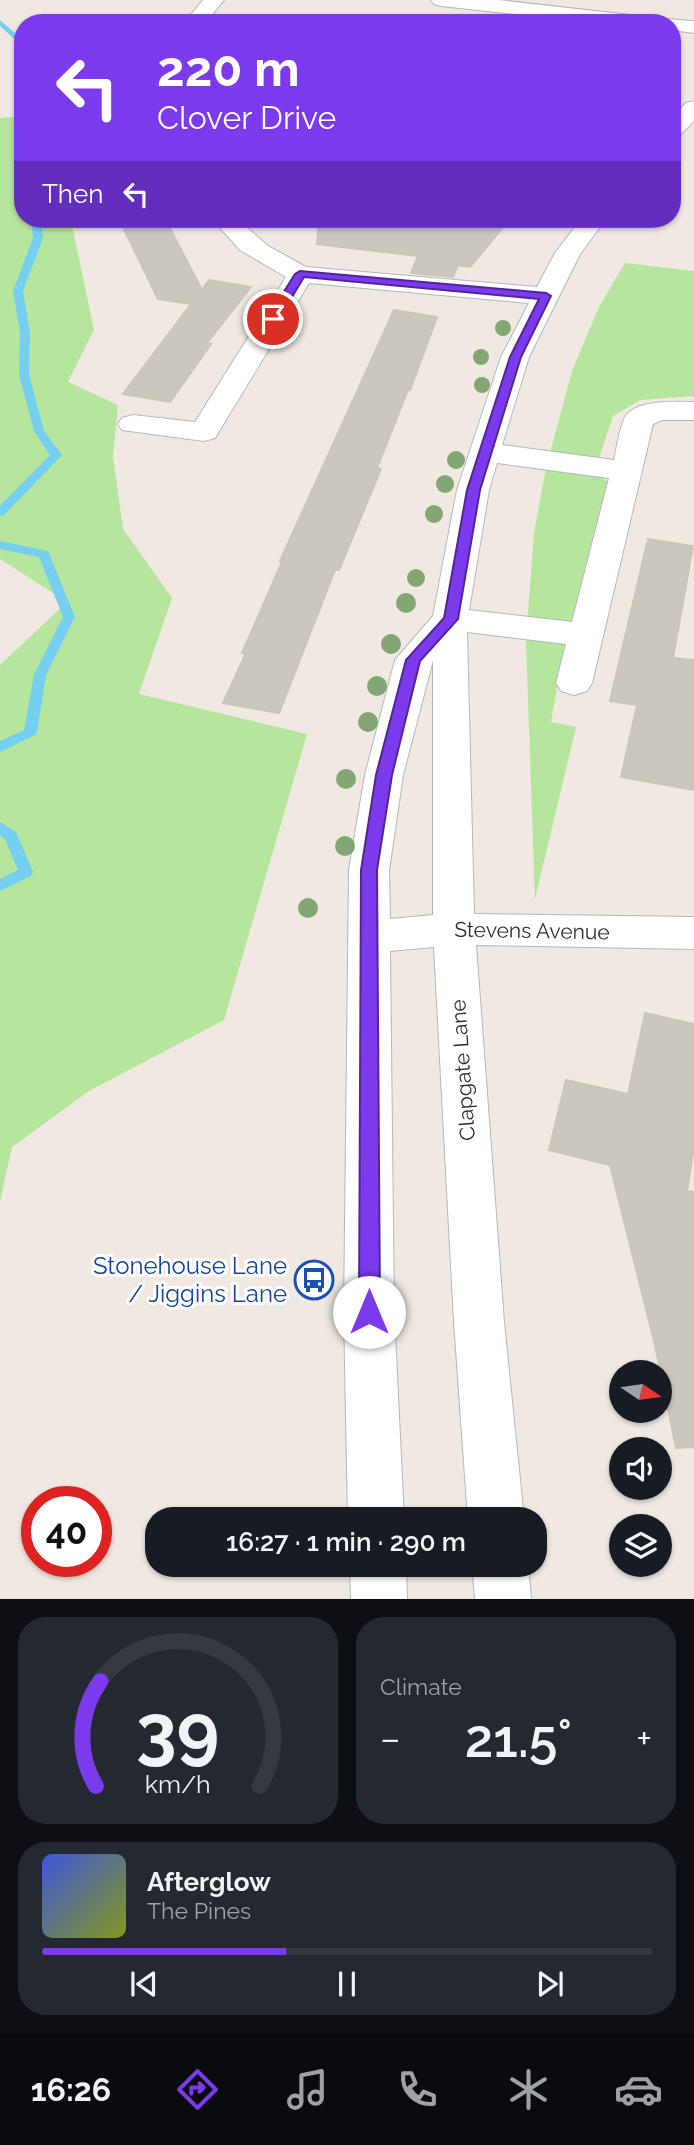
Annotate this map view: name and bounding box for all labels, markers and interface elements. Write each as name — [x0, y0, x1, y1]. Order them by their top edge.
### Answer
text: 220 m — [157, 40, 300, 97]
icon: left — [42, 42, 133, 133]
text: Clover Drive — [157, 99, 336, 136]
icon: left — [117, 175, 155, 213]
text: Then — [42, 179, 103, 209]
pin — [243, 289, 303, 349]
icon: arrive — [254, 300, 292, 338]
street label: Stevens Avenue — [454, 917, 610, 944]
street label: Clapgate Lane — [445, 999, 480, 1142]
place label: Stonehouse Lane / Jiggins Lane — [93, 1251, 287, 1308]
bus stop icon: Stonehouse Lane / Jiggins Lane — [293, 1259, 335, 1301]
position arrow — [332, 1275, 406, 1349]
north arrow — [609, 1360, 672, 1423]
map controls — [609, 1360, 672, 1577]
button: sound — [609, 1437, 672, 1500]
speed limit sign: 40 — [21, 1486, 112, 1577]
button: layers — [609, 1514, 672, 1577]
text: 16:27 · 1 min · 290 m — [226, 1527, 466, 1557]
text: Climate — [380, 1673, 462, 1700]
text: 39 — [136, 1689, 220, 1774]
text: 21.5° — [465, 1708, 572, 1769]
text: − — [380, 1716, 400, 1761]
text: + — [636, 1716, 652, 1761]
text: km/h — [145, 1769, 211, 1799]
text: Afterglow — [147, 1867, 271, 1897]
text: The Pines — [147, 1897, 251, 1924]
icon: previous — [125, 1965, 163, 2003]
icon: pause — [328, 1965, 366, 2003]
icon: next — [531, 1965, 569, 2003]
icon: directions — [173, 2065, 222, 2114]
icon: music — [283, 2065, 332, 2114]
icon: phone — [393, 2065, 442, 2114]
icon: climate — [504, 2065, 553, 2114]
icon: car — [614, 2065, 663, 2114]
text: 16:26 — [31, 2071, 111, 2108]

